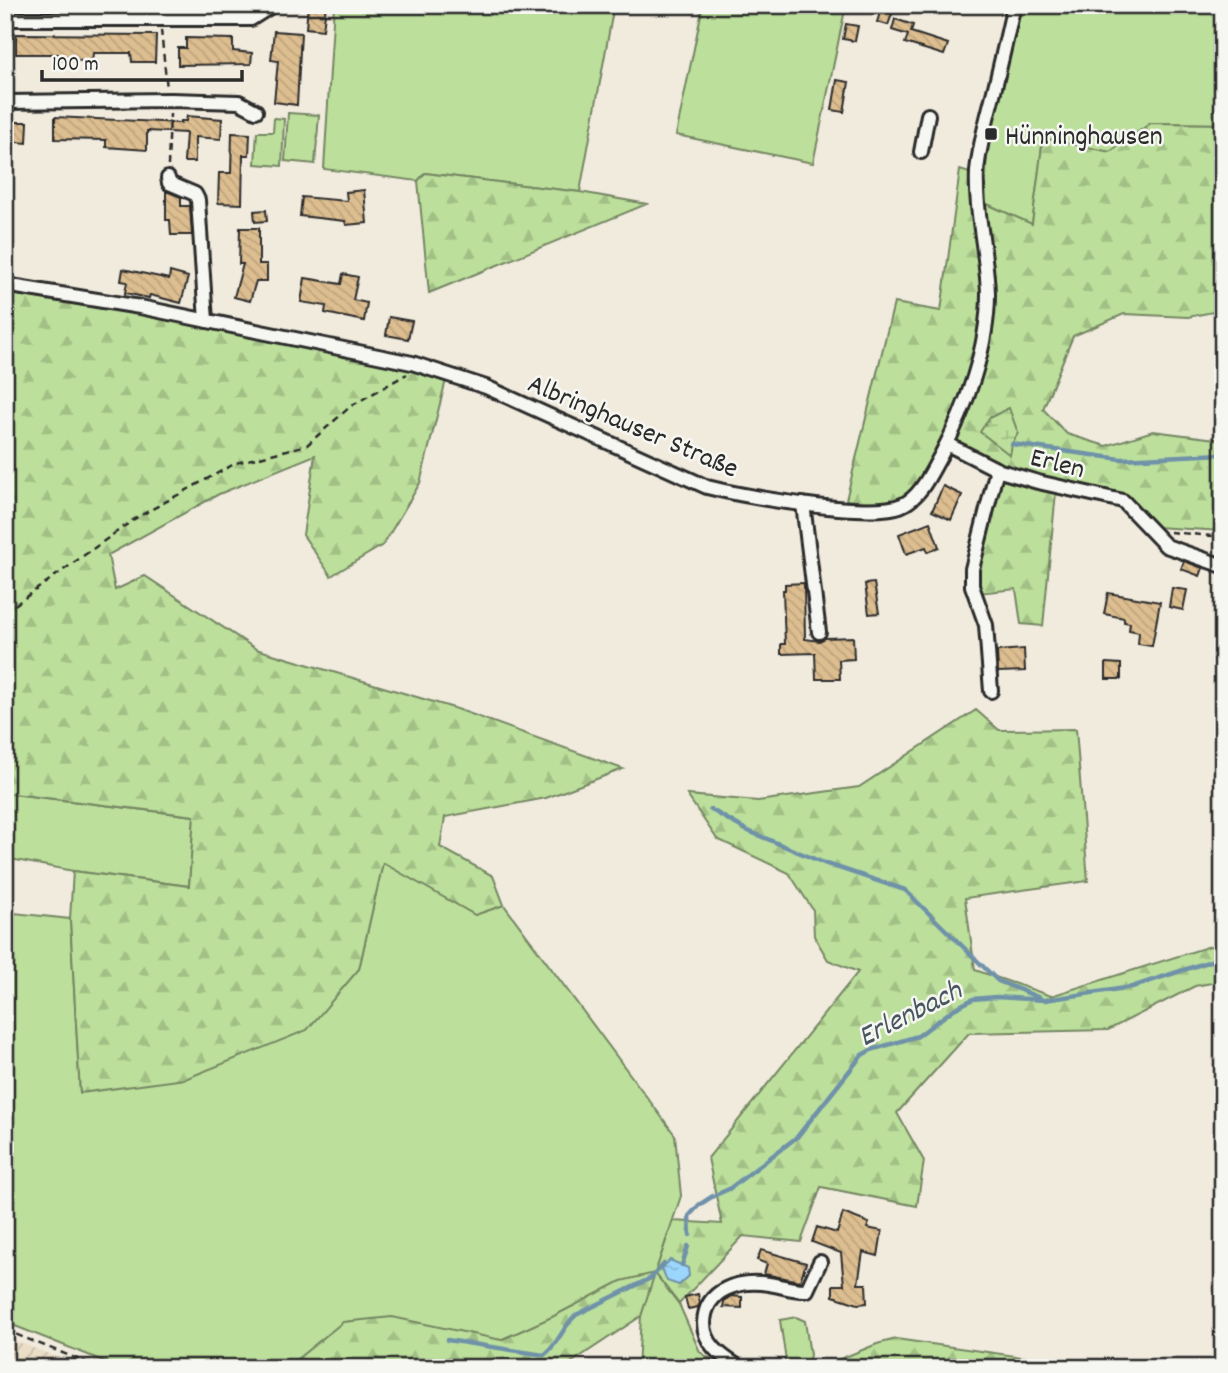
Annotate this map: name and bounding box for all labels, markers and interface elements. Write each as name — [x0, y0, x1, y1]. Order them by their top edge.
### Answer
scale bar — [42, 38, 242, 82]
text: 100 m — [52, 51, 99, 81]
place label: Hünninghausen — [1005, 119, 1163, 159]
marker: Hünninghausen — [983, 126, 999, 142]
street label: Albringhauser Straße — [520, 366, 744, 491]
street label: Erlen — [1025, 440, 1088, 492]
water label: Erlenbach — [851, 971, 972, 1061]

